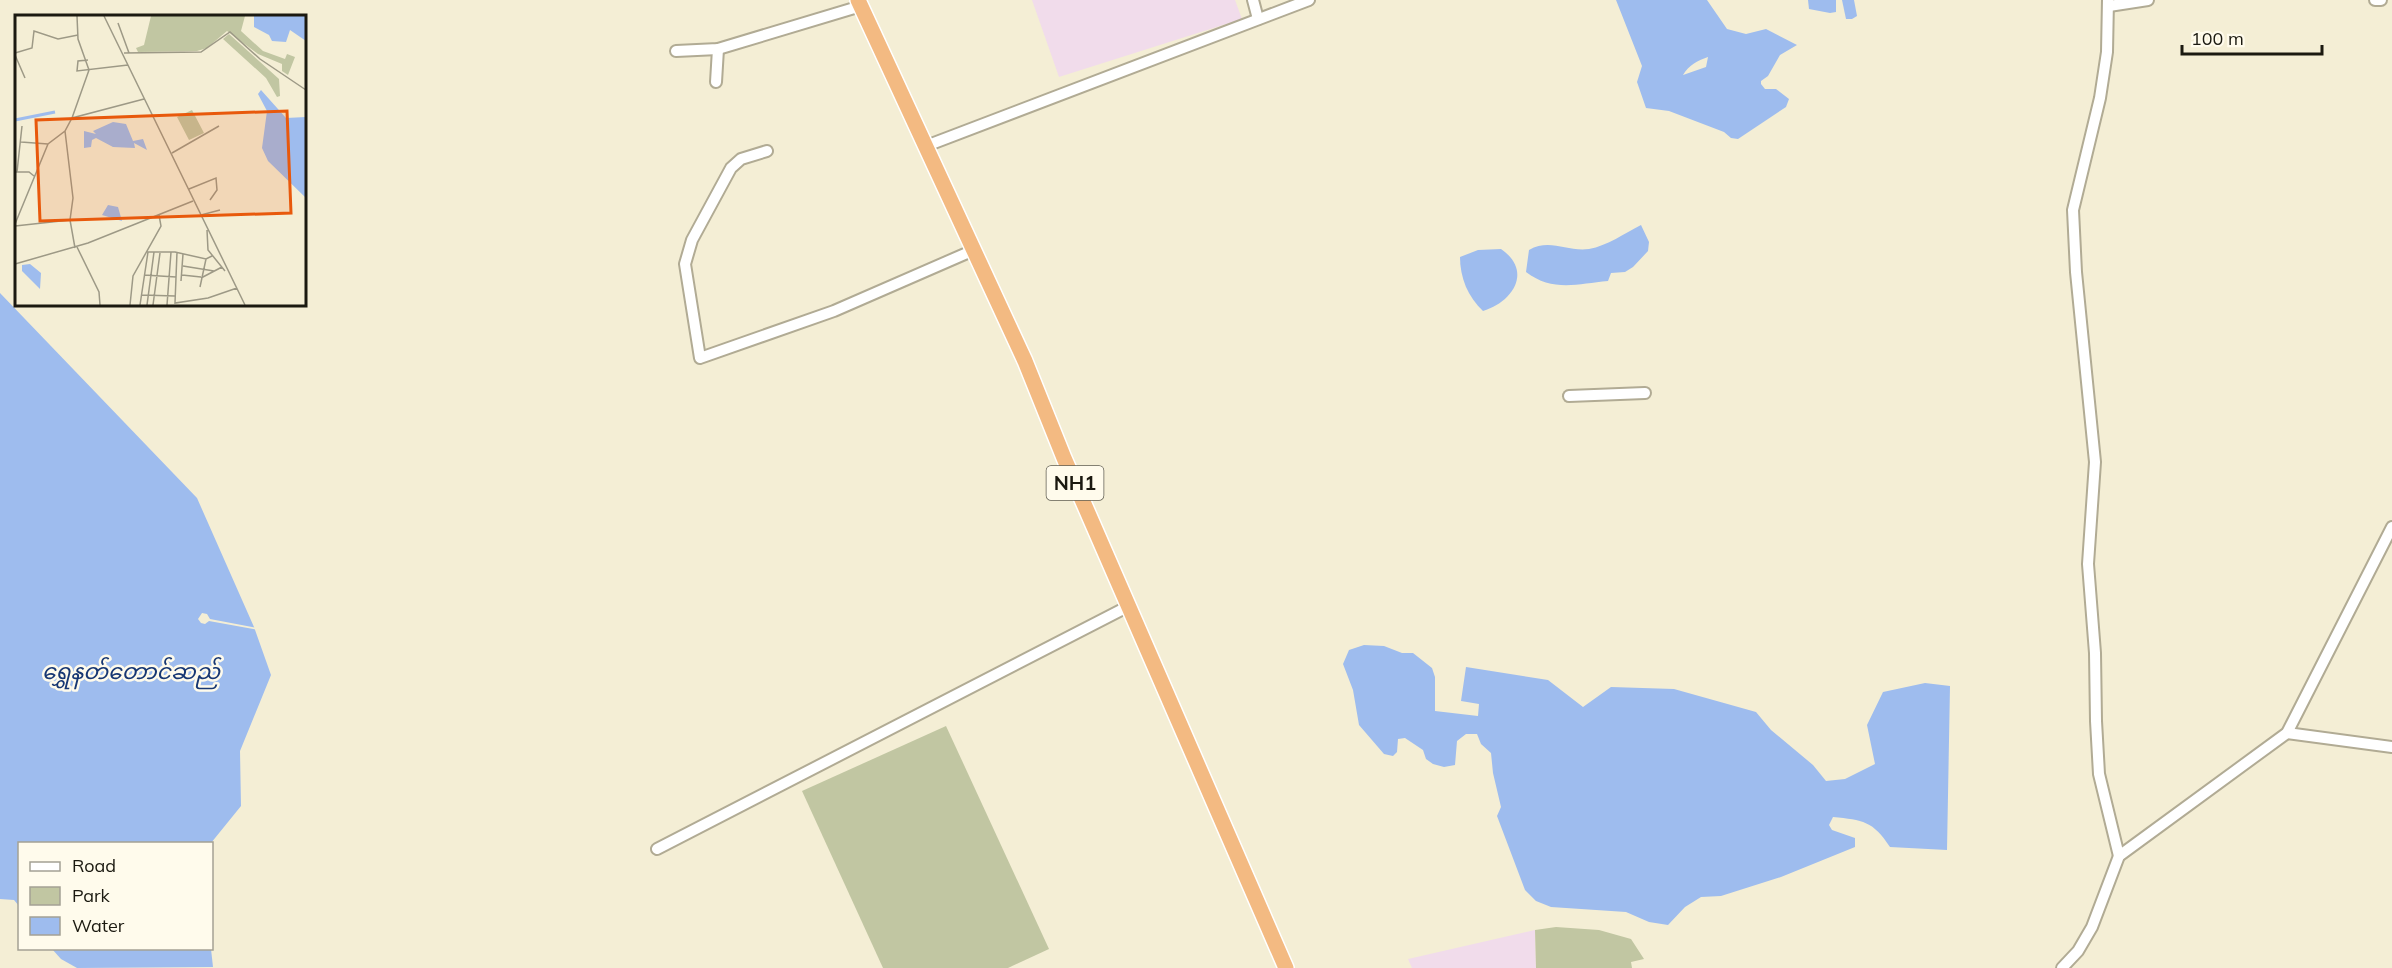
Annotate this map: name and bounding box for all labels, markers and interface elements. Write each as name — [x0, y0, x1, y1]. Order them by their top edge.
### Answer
inset map — [15, 15, 306, 306]
scale bar — [2182, 18, 2322, 56]
text: 100 m — [2191, 27, 2244, 50]
road number: NH1 — [1046, 466, 1104, 500]
water label: ရွှေနတ်တောင်ဆည် — [42, 656, 222, 690]
legend — [18, 842, 213, 950]
text: Road — [72, 854, 116, 877]
text: Park — [72, 884, 111, 907]
text: Water — [72, 914, 125, 937]

